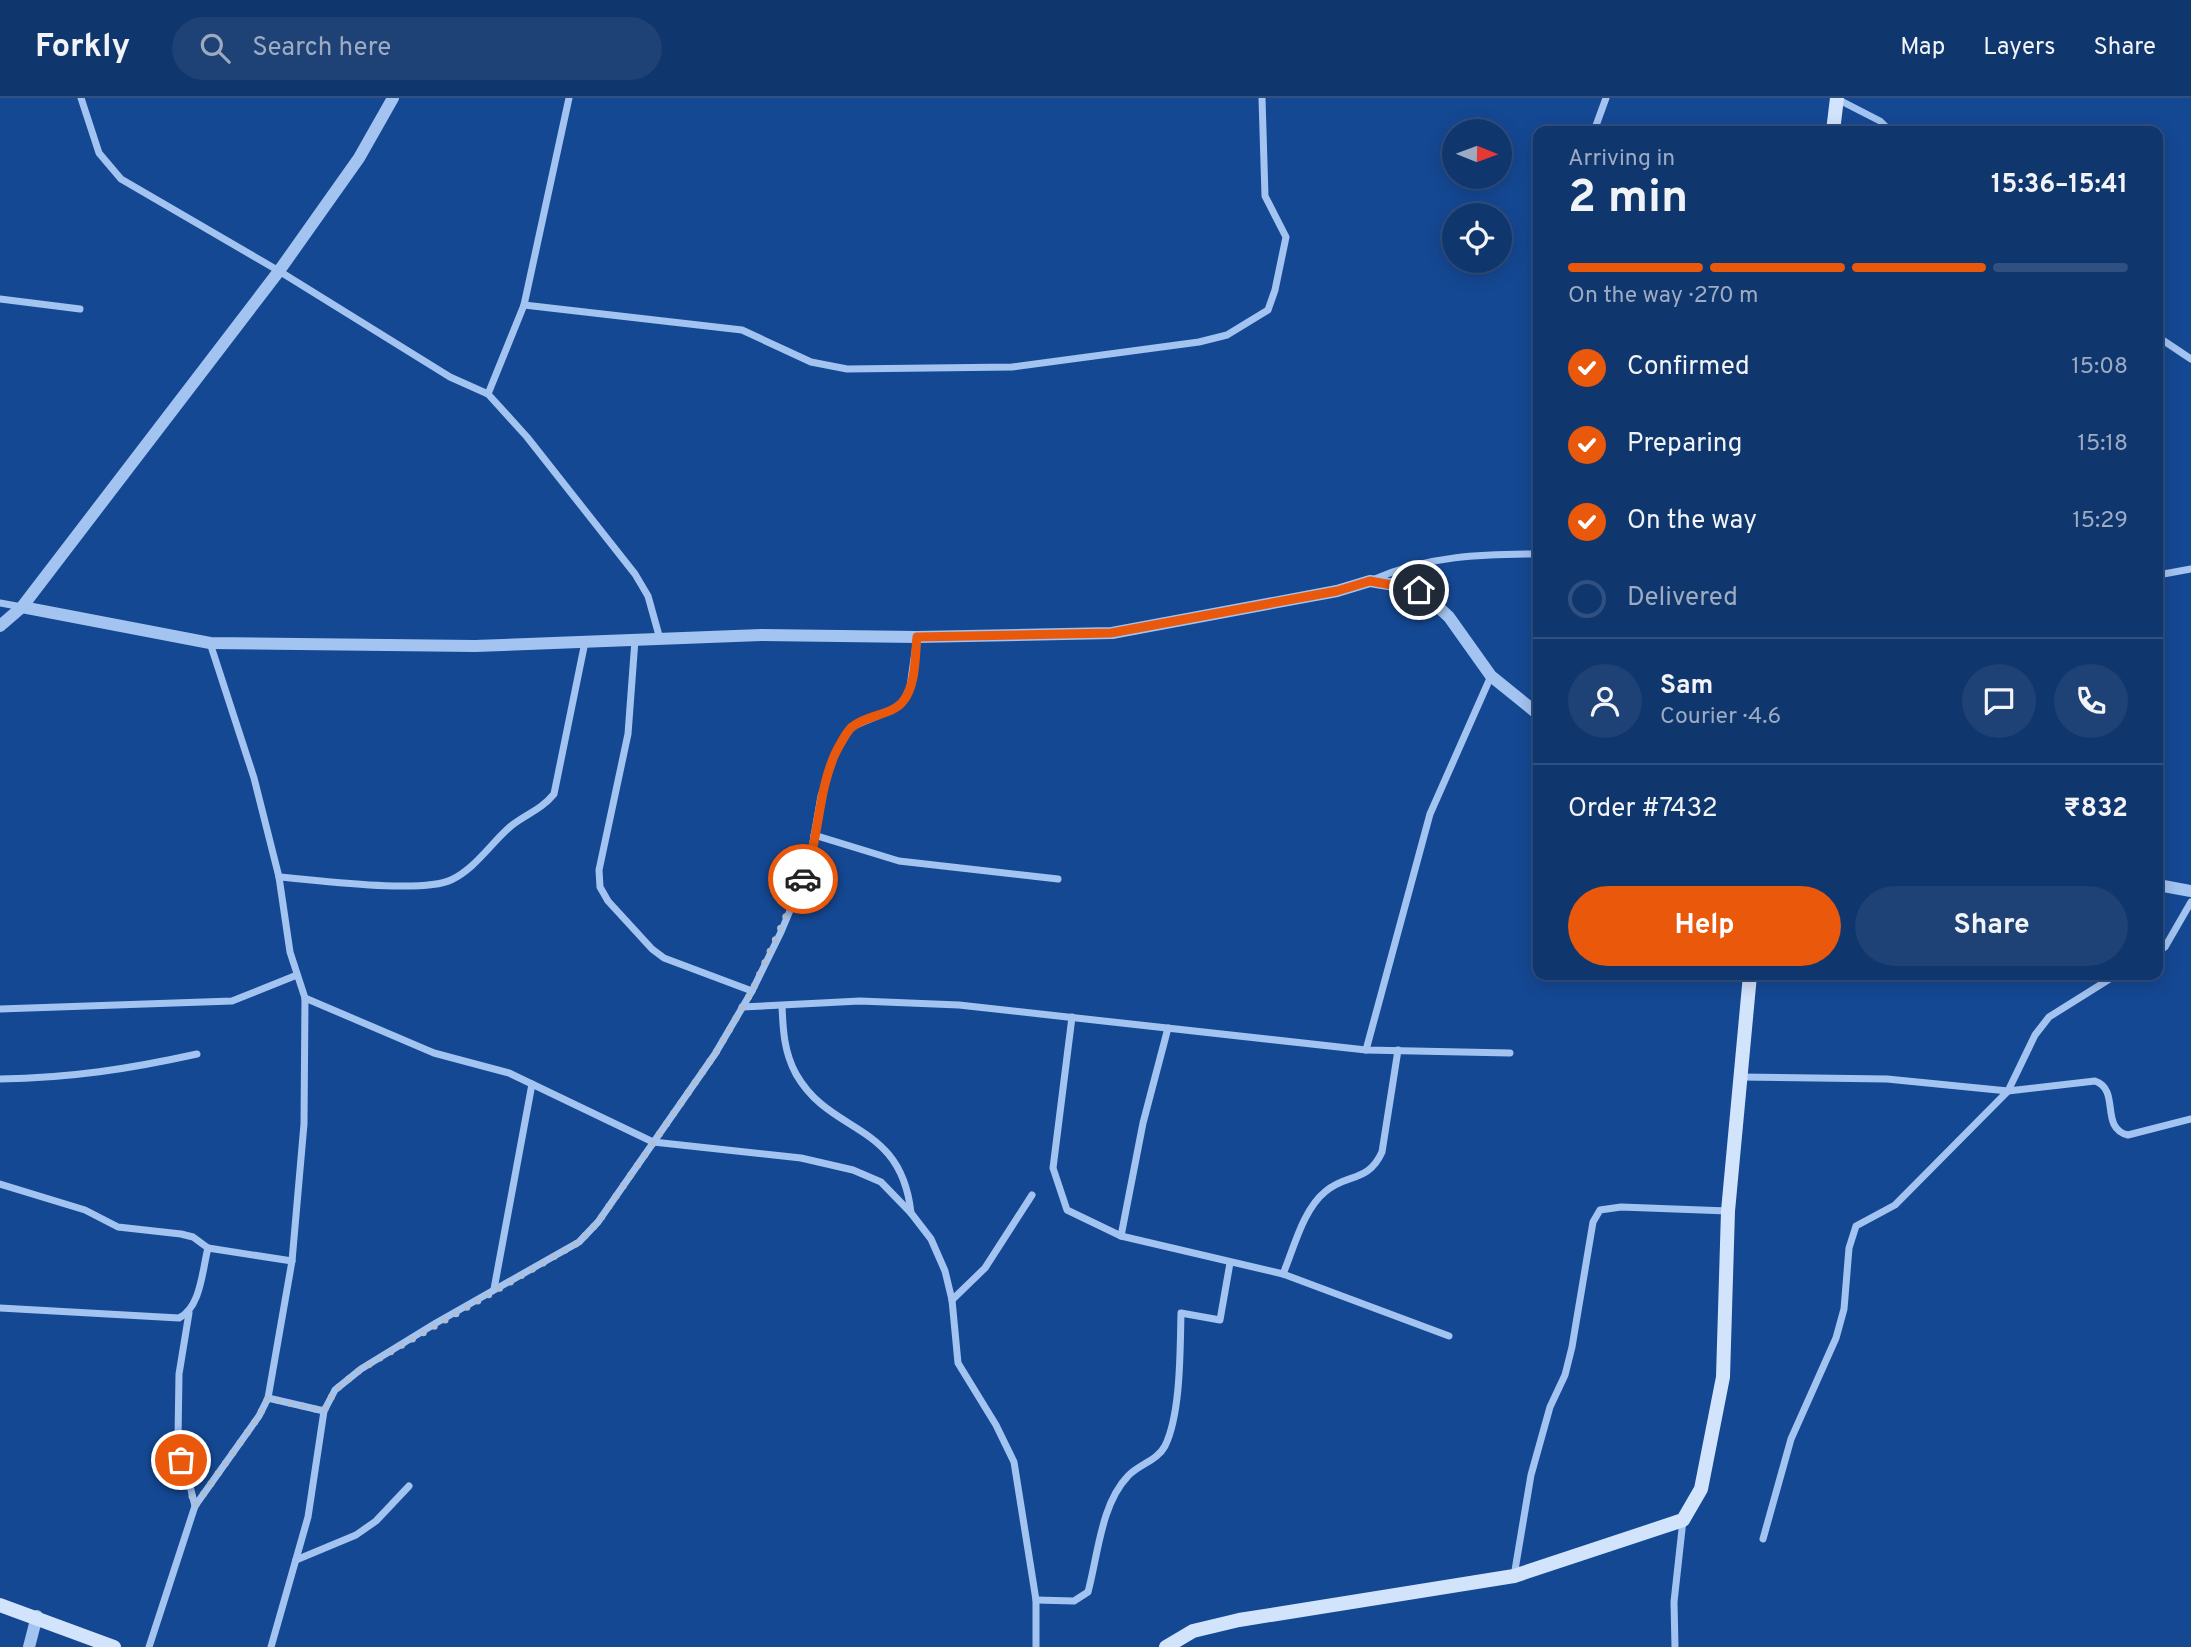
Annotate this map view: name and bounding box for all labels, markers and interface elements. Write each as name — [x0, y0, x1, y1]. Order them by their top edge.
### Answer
search box — [172, 17, 662, 80]
text: Forkly — [35, 27, 130, 69]
icon: search — [196, 29, 234, 67]
text: Search here — [252, 32, 391, 65]
text: Map — [1900, 33, 1945, 63]
text: Layers — [1983, 33, 2055, 63]
text: Share — [2093, 33, 2156, 63]
north arrow — [1442, 119, 1512, 189]
map controls — [1442, 119, 1512, 273]
text: Arriving in — [1568, 145, 1675, 174]
text: 15:36–15:41 — [1991, 169, 2128, 202]
text: 2 min — [1568, 170, 1688, 229]
button: locate — [1442, 203, 1512, 273]
text: On the way · 270 m — [1568, 282, 1759, 311]
icon: check — [1568, 349, 1606, 387]
text: Confirmed — [1627, 351, 1750, 384]
text: 15:08 — [2071, 353, 2128, 382]
icon: check — [1568, 426, 1606, 464]
text: Preparing — [1627, 428, 1742, 461]
text: 15:18 — [2077, 430, 2128, 459]
icon: check — [1568, 503, 1606, 541]
text: On the way — [1627, 505, 1757, 538]
text: 15:29 — [2072, 507, 2128, 536]
pin — [1389, 560, 1449, 620]
icon: home — [1400, 571, 1438, 609]
text: Delivered — [1627, 582, 1738, 615]
button: person — [1568, 664, 1642, 738]
button: chat — [1962, 664, 2036, 738]
button: phone — [2054, 664, 2128, 738]
text: Sam — [1660, 670, 1713, 703]
text: Courier · 4.6 — [1660, 703, 1781, 732]
text: Order #7432 — [1568, 793, 1718, 826]
text: ₹832 — [2064, 793, 2128, 826]
courier — [768, 844, 838, 914]
icon: car — [784, 860, 822, 898]
button: Help — [1568, 886, 1841, 966]
button: Share — [1855, 886, 2128, 966]
pin — [151, 1430, 211, 1490]
icon: bag — [162, 1441, 200, 1479]

